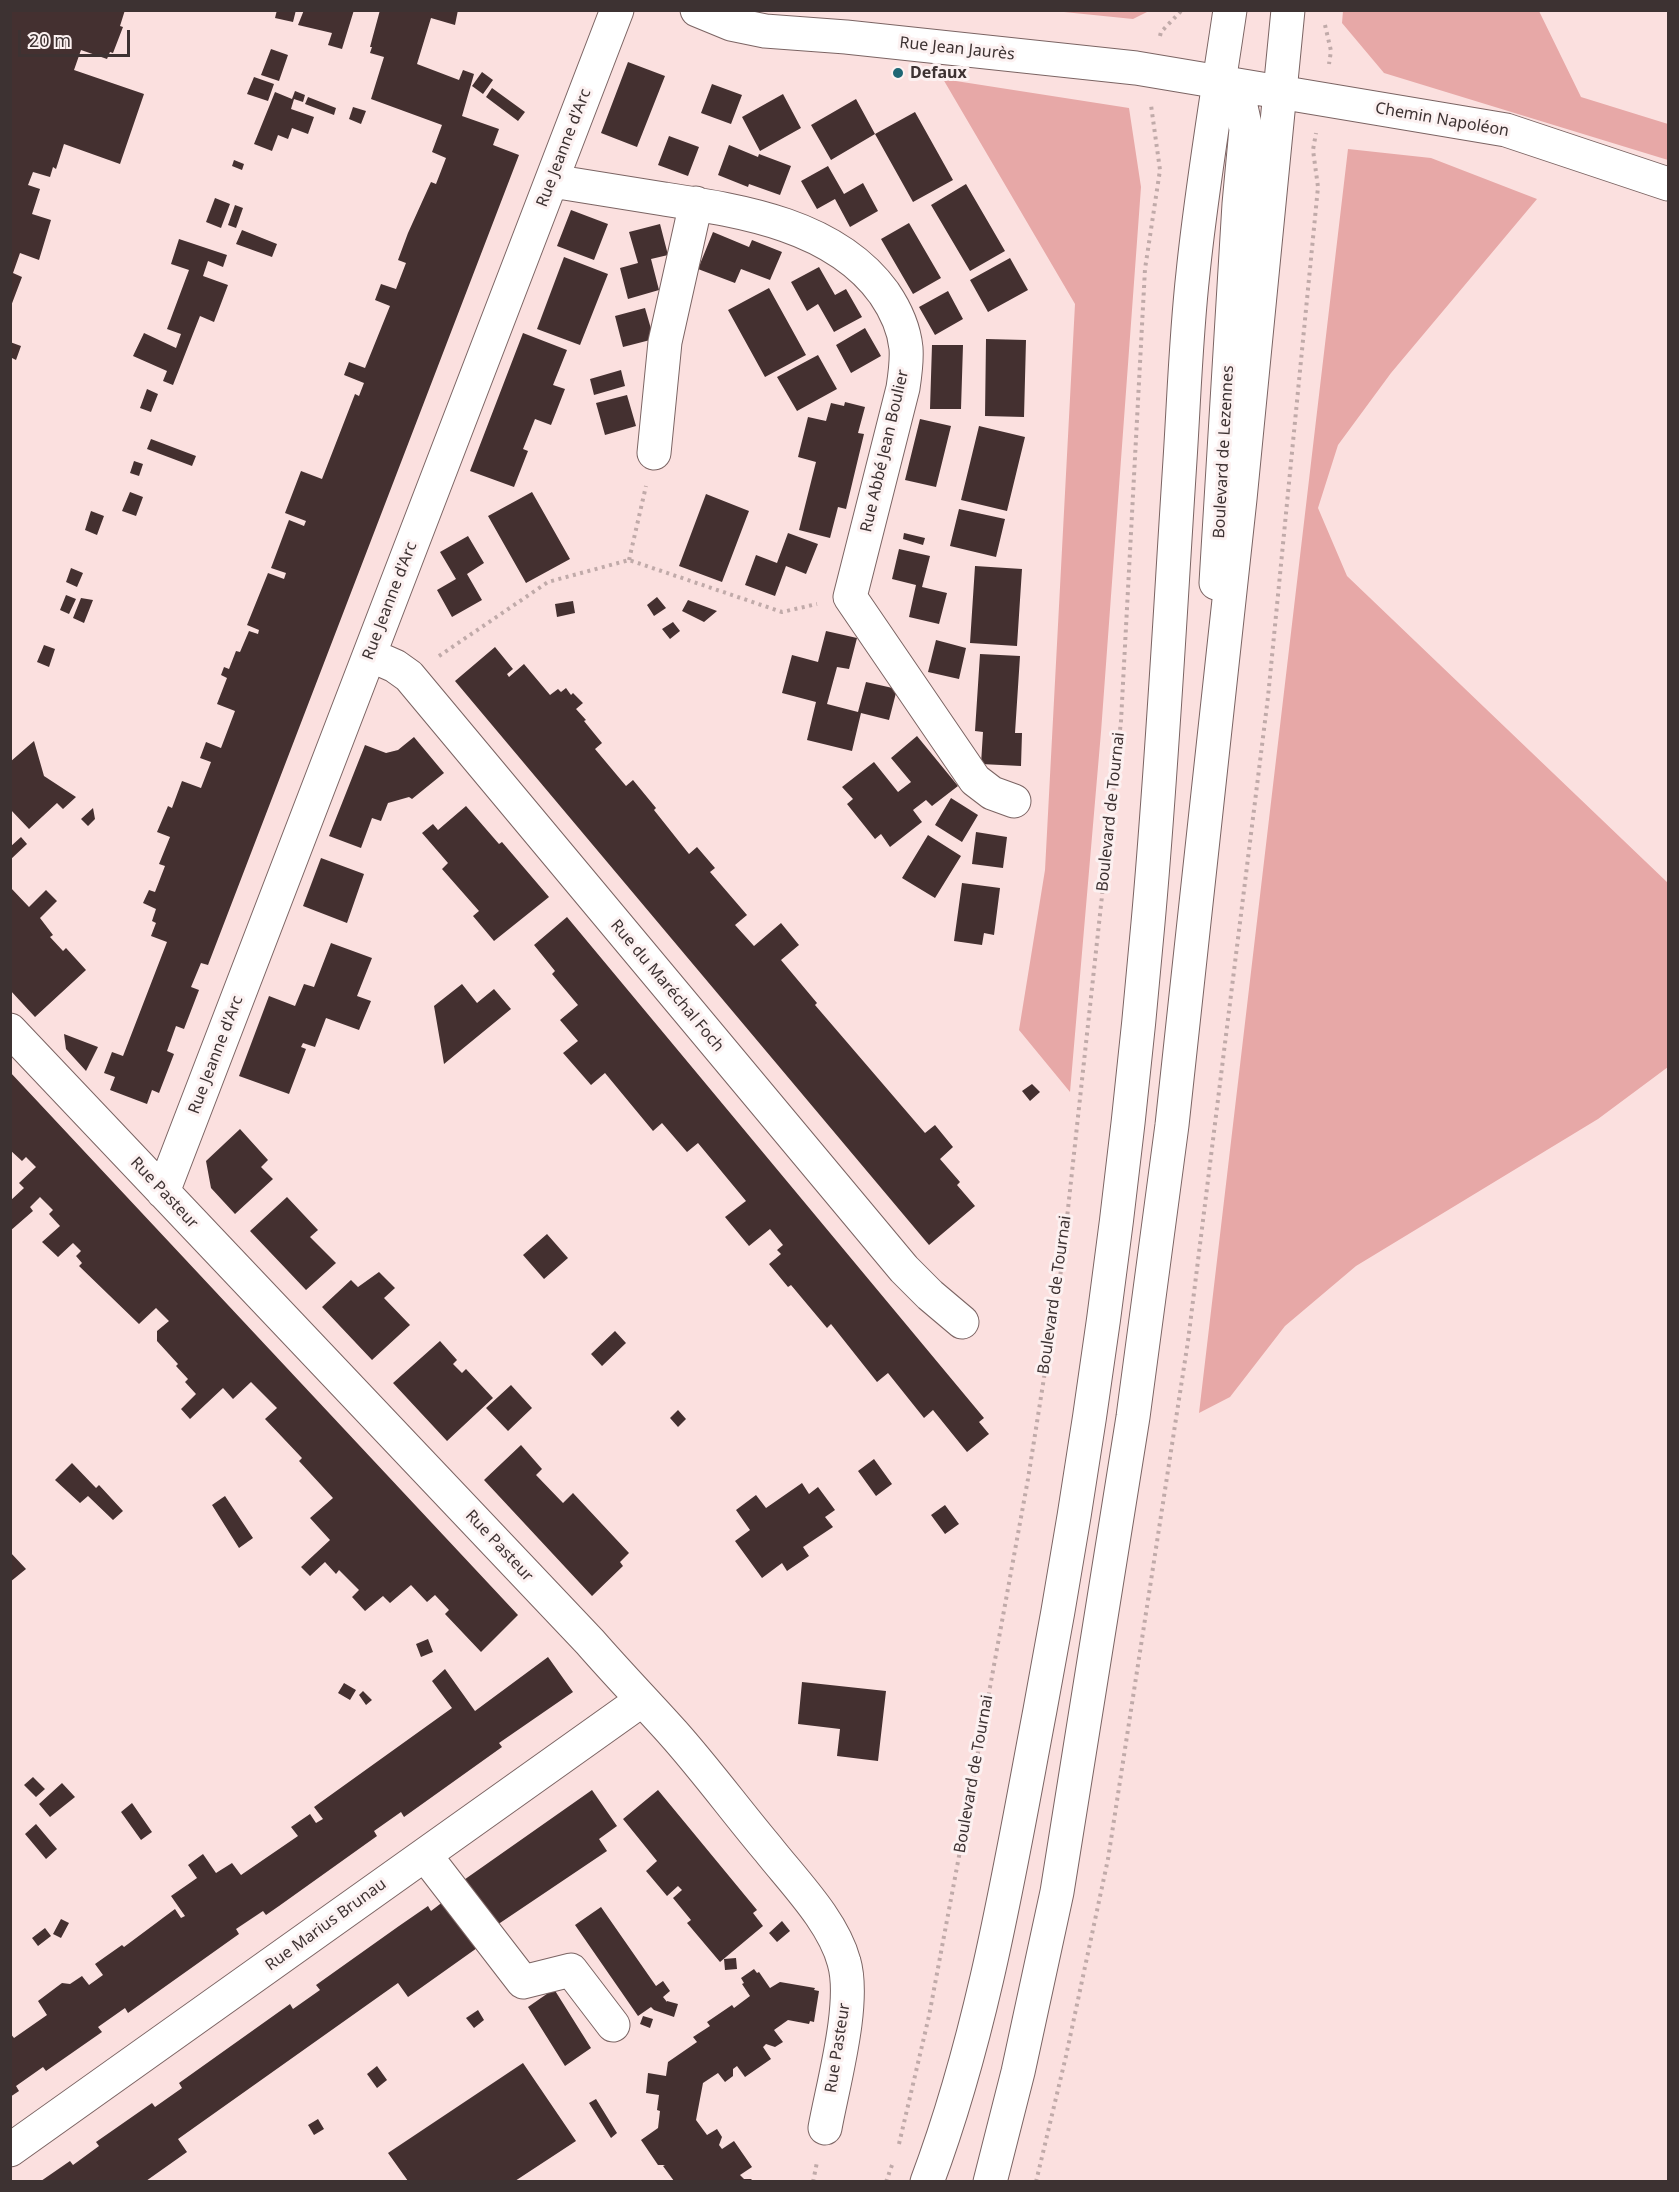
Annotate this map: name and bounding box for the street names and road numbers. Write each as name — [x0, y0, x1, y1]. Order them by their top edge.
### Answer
street label: Rue Jean Jaurès — [898, 33, 1016, 65]
street label: Rue Jeanne d'Arc — [533, 86, 595, 210]
street label: Chemin Napoléon — [1374, 99, 1510, 141]
street label: Boulevard de Lezennes — [1210, 365, 1238, 539]
street label: Rue Abbé Jean Boulier — [857, 368, 913, 534]
street label: Rue Jeanne d'Arc — [359, 539, 421, 663]
street label: Boulevard de Tournai — [1093, 731, 1129, 893]
street label: Rue du Maréchal Foch — [606, 916, 728, 1056]
street label: Rue Jeanne d'Arc — [185, 993, 247, 1117]
street label: Rue Pasteur — [126, 1153, 202, 1233]
street label: Boulevard de Tournai — [1034, 1214, 1076, 1376]
street label: Rue Pasteur — [461, 1506, 537, 1586]
street label: Boulevard de Tournai — [951, 1693, 997, 1855]
street label: Rue Marius Brunau — [262, 1875, 390, 1975]
street label: Rue Pasteur — [821, 2002, 855, 2094]

